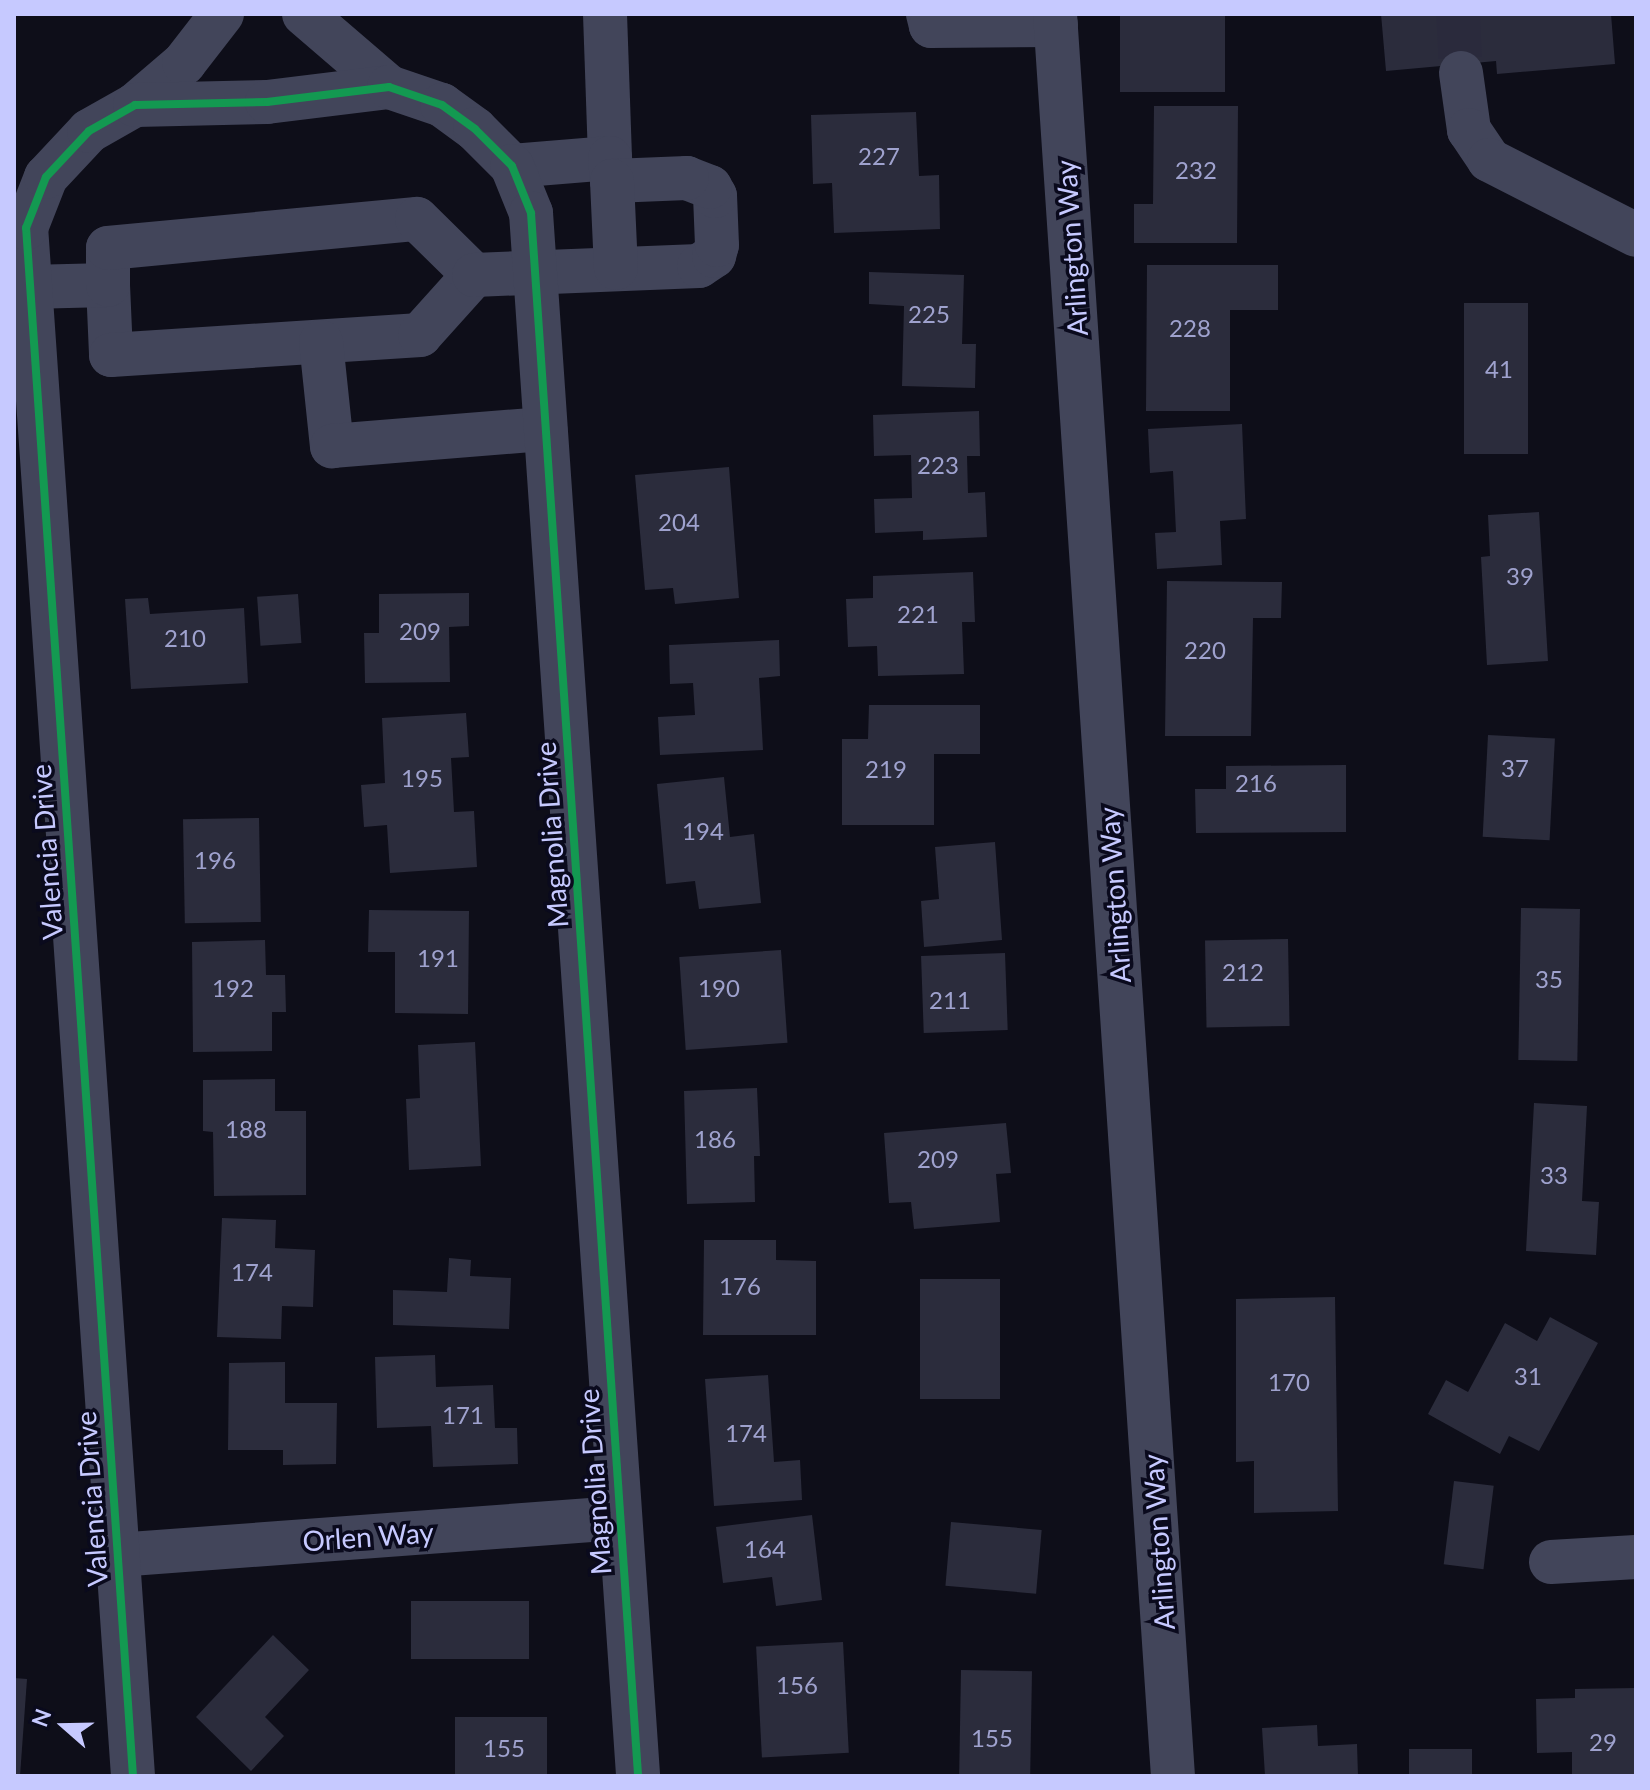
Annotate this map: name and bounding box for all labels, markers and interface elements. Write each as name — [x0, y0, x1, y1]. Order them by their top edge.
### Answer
house number: 227 — [858, 142, 900, 170]
house number: 232 — [1175, 156, 1217, 184]
street label: Arlington Way — [1048, 159, 1094, 337]
house number: 225 — [908, 300, 950, 328]
house number: 228 — [1169, 314, 1211, 342]
house number: 41 — [1485, 355, 1513, 383]
house number: 223 — [917, 451, 959, 479]
house number: 204 — [658, 508, 700, 536]
house number: 39 — [1506, 562, 1534, 590]
house number: 221 — [897, 600, 939, 628]
house number: 209 — [399, 617, 441, 645]
house number: 210 — [164, 624, 206, 652]
house number: 220 — [1184, 636, 1226, 664]
street label: Magnolia Drive — [528, 741, 574, 929]
house number: 37 — [1501, 754, 1529, 782]
house number: 219 — [865, 755, 907, 783]
street label: Valencia Drive — [23, 763, 69, 941]
house number: 195 — [401, 764, 443, 792]
house number: 216 — [1235, 769, 1277, 797]
street label: Arlington Way — [1091, 806, 1137, 984]
house number: 194 — [682, 817, 724, 845]
house number: 196 — [194, 846, 236, 874]
house number: 191 — [417, 944, 459, 972]
house number: 212 — [1222, 958, 1264, 986]
house number: 35 — [1535, 965, 1563, 993]
house number: 192 — [212, 974, 254, 1002]
house number: 190 — [698, 974, 740, 1002]
house number: 211 — [929, 986, 971, 1014]
house number: 188 — [225, 1115, 267, 1143]
house number: 186 — [694, 1125, 736, 1153]
house number: 209 — [917, 1145, 959, 1173]
house number: 33 — [1540, 1161, 1568, 1189]
house number: 174 — [231, 1258, 273, 1286]
house number: 176 — [719, 1272, 761, 1300]
house number: 31 — [1514, 1362, 1542, 1390]
house number: 170 — [1268, 1368, 1310, 1396]
street label: Magnolia Drive — [571, 1388, 617, 1576]
house number: 171 — [442, 1401, 484, 1429]
street label: Valencia Drive — [68, 1410, 114, 1588]
house number: 174 — [725, 1419, 767, 1447]
street label: Arlington Way — [1135, 1453, 1181, 1631]
street label: Orlen Way — [301, 1515, 435, 1557]
house number: 164 — [744, 1535, 786, 1563]
house number: 156 — [776, 1671, 818, 1699]
north arrow — [24, 1686, 104, 1766]
text: N — [25, 1705, 57, 1730]
house number: 155 — [971, 1724, 1013, 1752]
house number: 29 — [1589, 1728, 1617, 1756]
house number: 155 — [483, 1734, 525, 1762]

